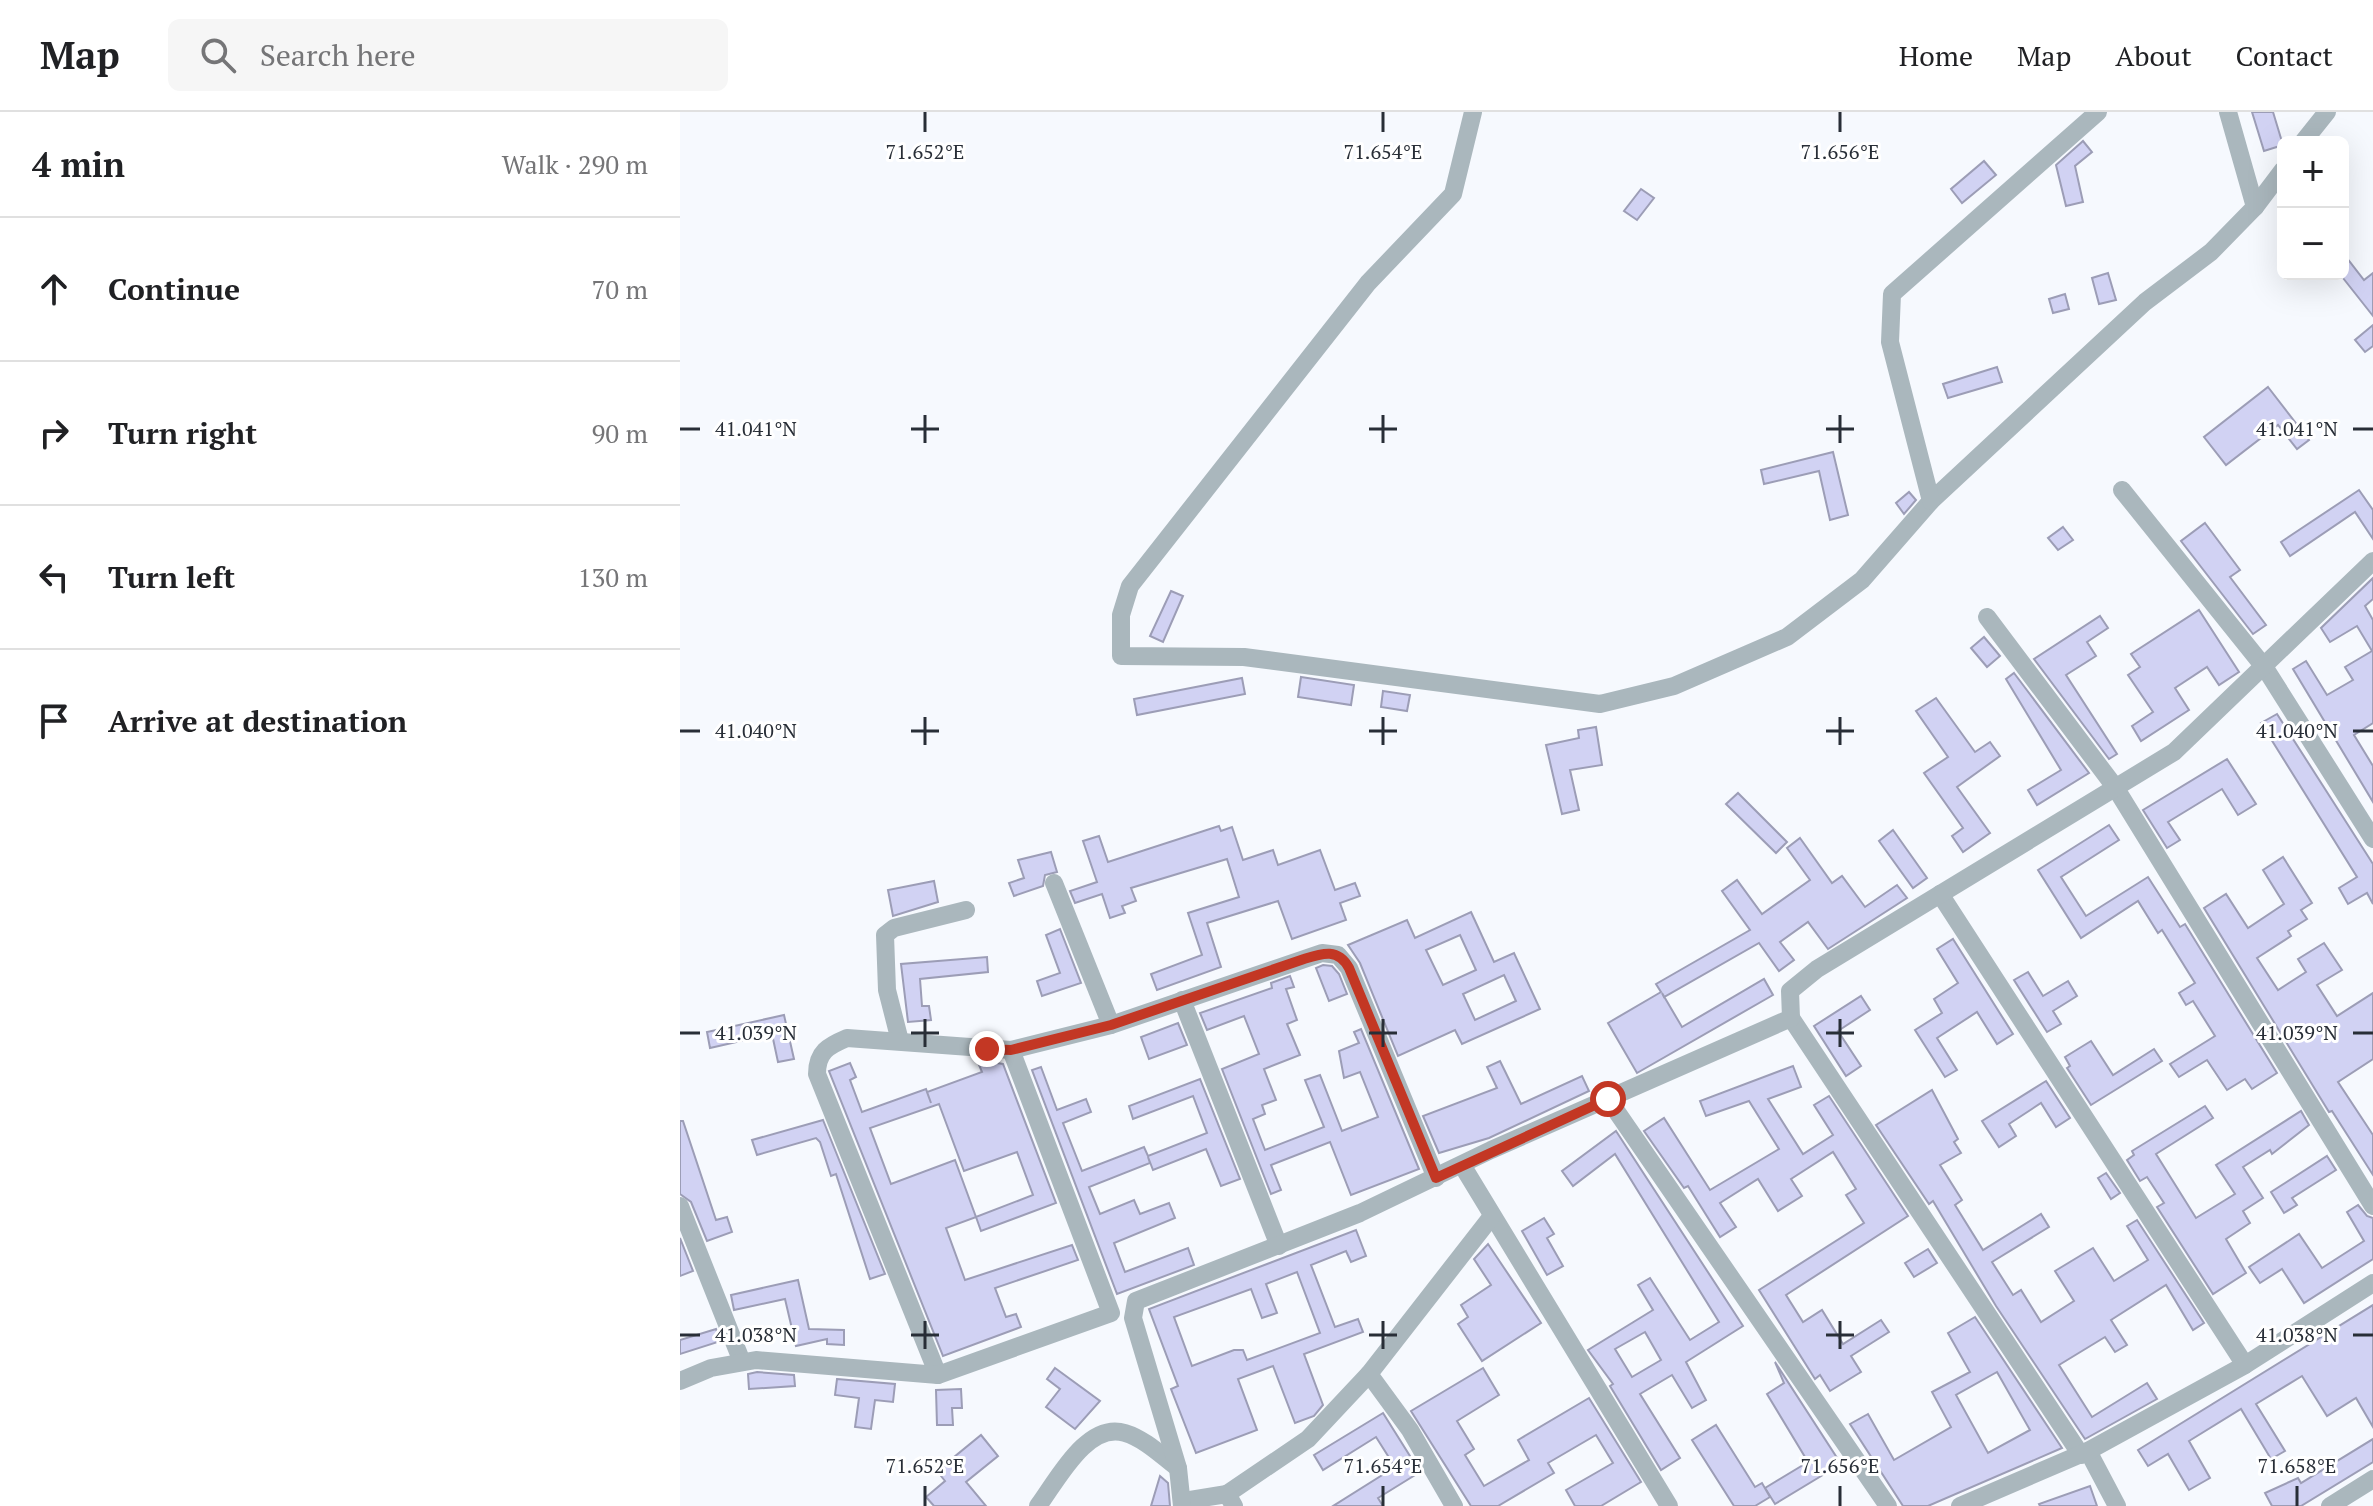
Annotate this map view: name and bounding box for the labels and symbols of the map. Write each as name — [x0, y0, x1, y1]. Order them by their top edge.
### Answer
text: 71.652°E — [886, 138, 965, 165]
text: 71.654°E — [1344, 138, 1423, 165]
text: 71.656°E — [1801, 138, 1880, 165]
text: 41.041°N — [715, 415, 797, 442]
text: 41.041°N — [2256, 415, 2338, 442]
text: 41.040°N — [715, 717, 797, 744]
text: 41.040°N — [2256, 717, 2338, 744]
text: 41.039°N — [715, 1019, 797, 1046]
text: 41.039°N — [2256, 1019, 2338, 1046]
route end — [969, 1031, 1005, 1067]
route start — [1590, 1081, 1626, 1117]
text: 41.038°N — [715, 1321, 797, 1348]
text: 41.038°N — [2256, 1321, 2338, 1348]
text: 71.652°E — [886, 1452, 965, 1479]
text: 71.654°E — [1344, 1452, 1423, 1479]
text: 71.656°E — [1801, 1452, 1880, 1479]
text: 71.658°E — [2258, 1452, 2337, 1479]

